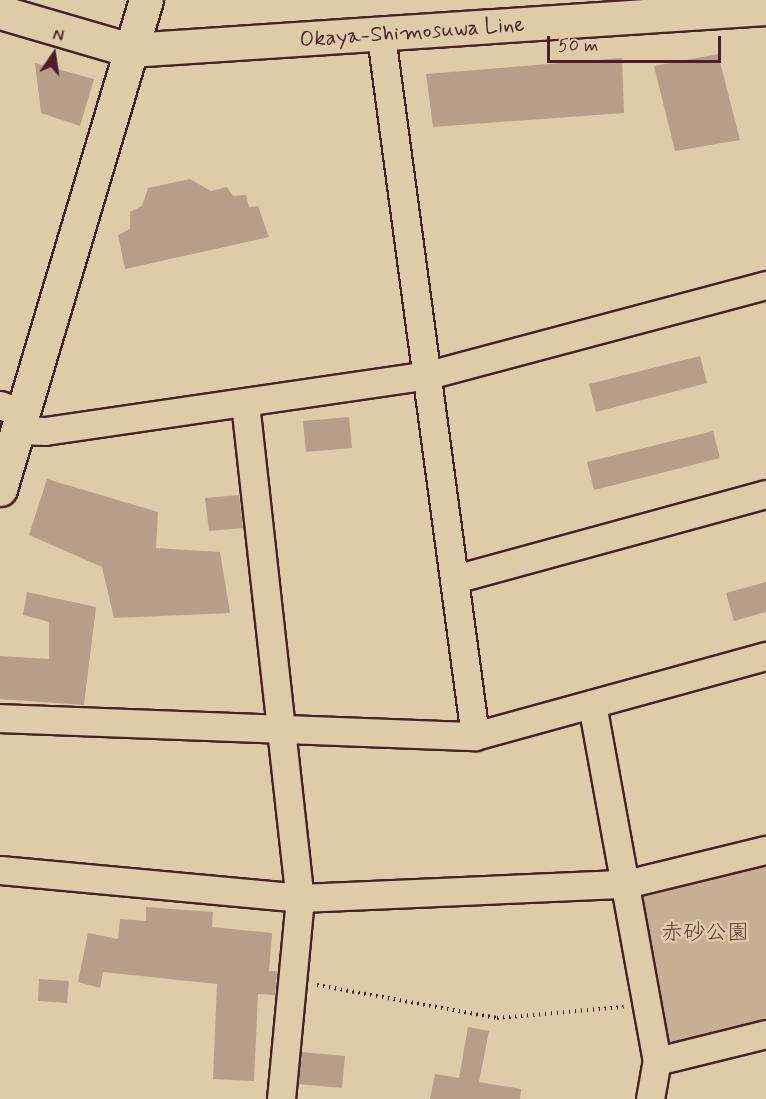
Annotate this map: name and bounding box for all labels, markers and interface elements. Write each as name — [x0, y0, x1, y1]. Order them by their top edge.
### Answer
street label: Okaya-Shimosuwa Line — [298, 12, 526, 54]
north arrow — [24, 24, 84, 84]
scale bar — [550, 24, 724, 62]
text: N — [51, 25, 66, 47]
text: 50 m — [558, 34, 598, 58]
park label: 赤砂公園 — [661, 921, 749, 947]

